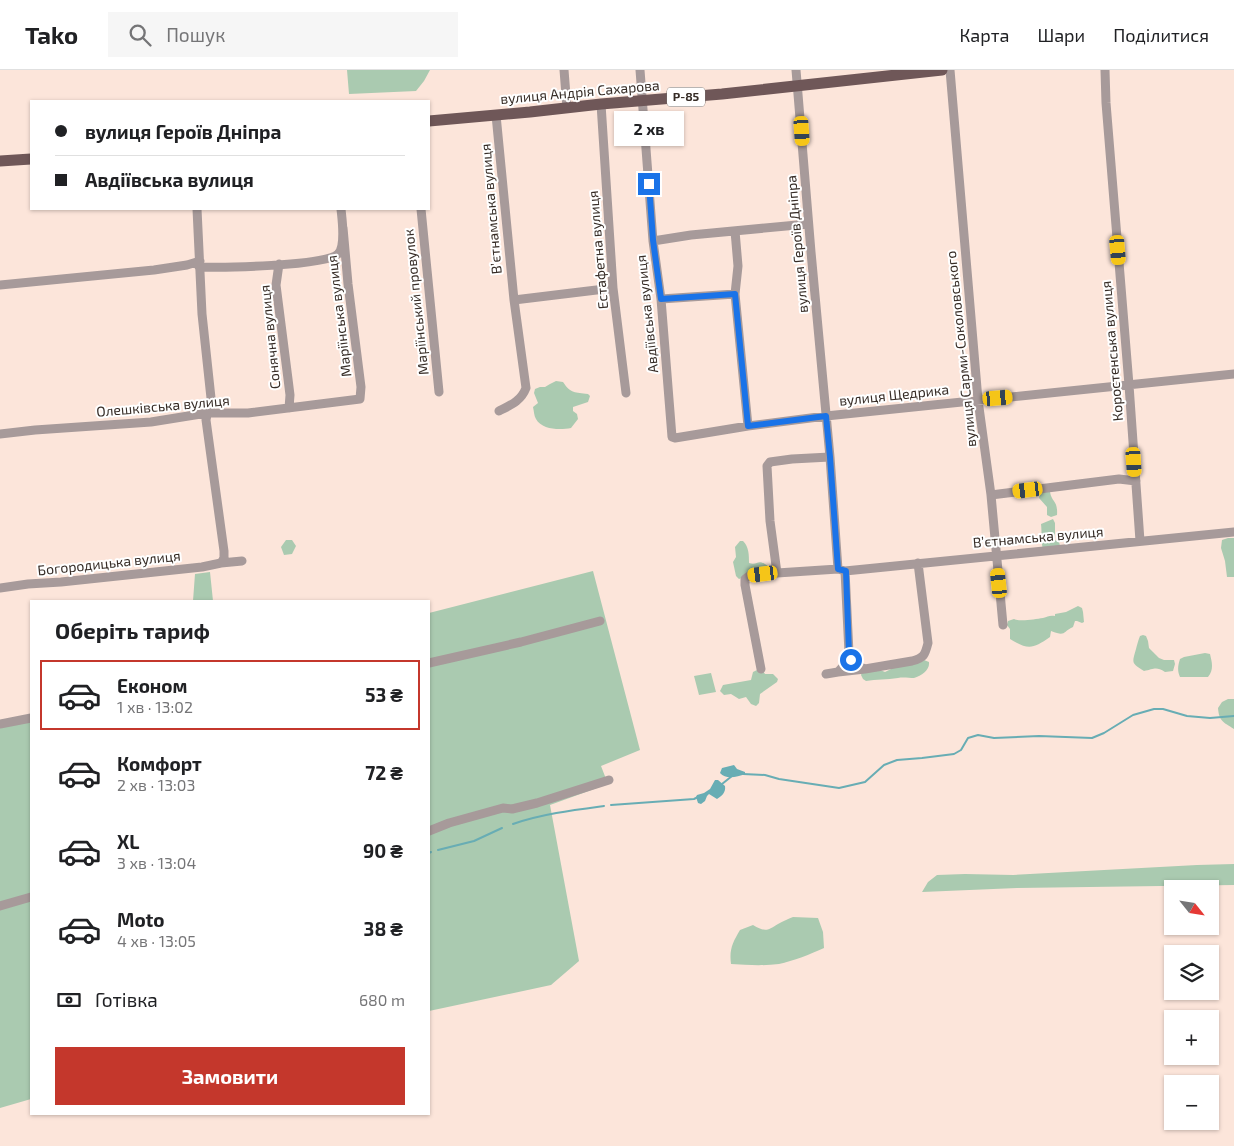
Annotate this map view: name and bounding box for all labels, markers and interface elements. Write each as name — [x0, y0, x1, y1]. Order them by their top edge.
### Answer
search box — [108, 12, 458, 57]
text: Tako — [25, 20, 78, 49]
icon: search — [126, 21, 154, 49]
text: Пошук — [166, 23, 225, 46]
text: Карта — [959, 24, 1009, 46]
text: Шари — [1037, 24, 1085, 46]
text: Поділитися — [1113, 24, 1209, 46]
street label: вулиця Андрія Сахарова — [500, 76, 660, 107]
road number: Р-85 — [667, 88, 705, 106]
callout: 2 хв — [614, 112, 684, 146]
car — [793, 116, 810, 146]
text: 2 хв — [633, 119, 665, 138]
text: вулиця Героїв Дніпра — [85, 120, 281, 143]
street label: Вʼєтнамська вулиця — [476, 143, 505, 275]
text: Авдіївська вулиця — [85, 168, 254, 191]
route end — [638, 173, 660, 195]
street label: вулиця Героїв Дніпра — [782, 174, 811, 314]
street label: Естафетна вулиця — [584, 190, 611, 310]
street label: Маріїнський провулок — [399, 228, 432, 376]
car — [1109, 234, 1126, 266]
street label: вулиця Сарми-Соколовського — [942, 250, 979, 448]
street label: Маріїнська вулиця — [323, 254, 354, 378]
street label: Авдіївська вулиця — [632, 254, 661, 374]
street label: Коростенська вулиця — [1097, 280, 1126, 422]
street label: Сонячна вулиця — [256, 284, 283, 390]
street label: вулиця Щедрика — [838, 380, 950, 409]
car — [982, 389, 1013, 407]
street label: Олешківська вулиця — [96, 391, 230, 420]
car — [1125, 447, 1142, 477]
car — [1012, 481, 1043, 499]
street label: Вʼєтнамська вулиця — [972, 522, 1104, 551]
street label: Богородицька вулиця — [37, 547, 181, 578]
car — [747, 565, 778, 583]
car — [989, 567, 1008, 599]
text: Оберіть тариф — [55, 617, 210, 643]
route start — [840, 649, 862, 671]
icon: car — [57, 673, 102, 718]
text: Економ — [117, 674, 188, 697]
text: 53 ₴ — [365, 683, 403, 706]
text: 1 хв · 13:02 — [117, 697, 193, 716]
icon: car — [57, 751, 102, 796]
text: Комфорт — [117, 752, 202, 775]
text: 72 ₴ — [365, 761, 403, 784]
text: 2 хв · 13:03 — [117, 775, 195, 794]
icon: car — [57, 829, 102, 874]
text: XL — [117, 830, 139, 853]
text: 90 ₴ — [363, 839, 403, 862]
text: 3 хв · 13:04 — [117, 853, 196, 872]
north arrow — [1164, 880, 1219, 935]
map controls — [1164, 880, 1219, 1130]
icon: car — [57, 907, 102, 952]
text: Moto — [117, 908, 165, 931]
text: 38 ₴ — [364, 917, 403, 940]
text: 4 хв · 13:05 — [117, 931, 196, 950]
button: layers — [1164, 945, 1219, 1000]
icon: cash — [55, 986, 83, 1014]
text: Готівка — [95, 988, 158, 1011]
text: 680 m — [359, 990, 405, 1009]
button: + — [1164, 1010, 1219, 1065]
button: Замовити — [55, 1047, 405, 1105]
button: − — [1164, 1075, 1219, 1130]

